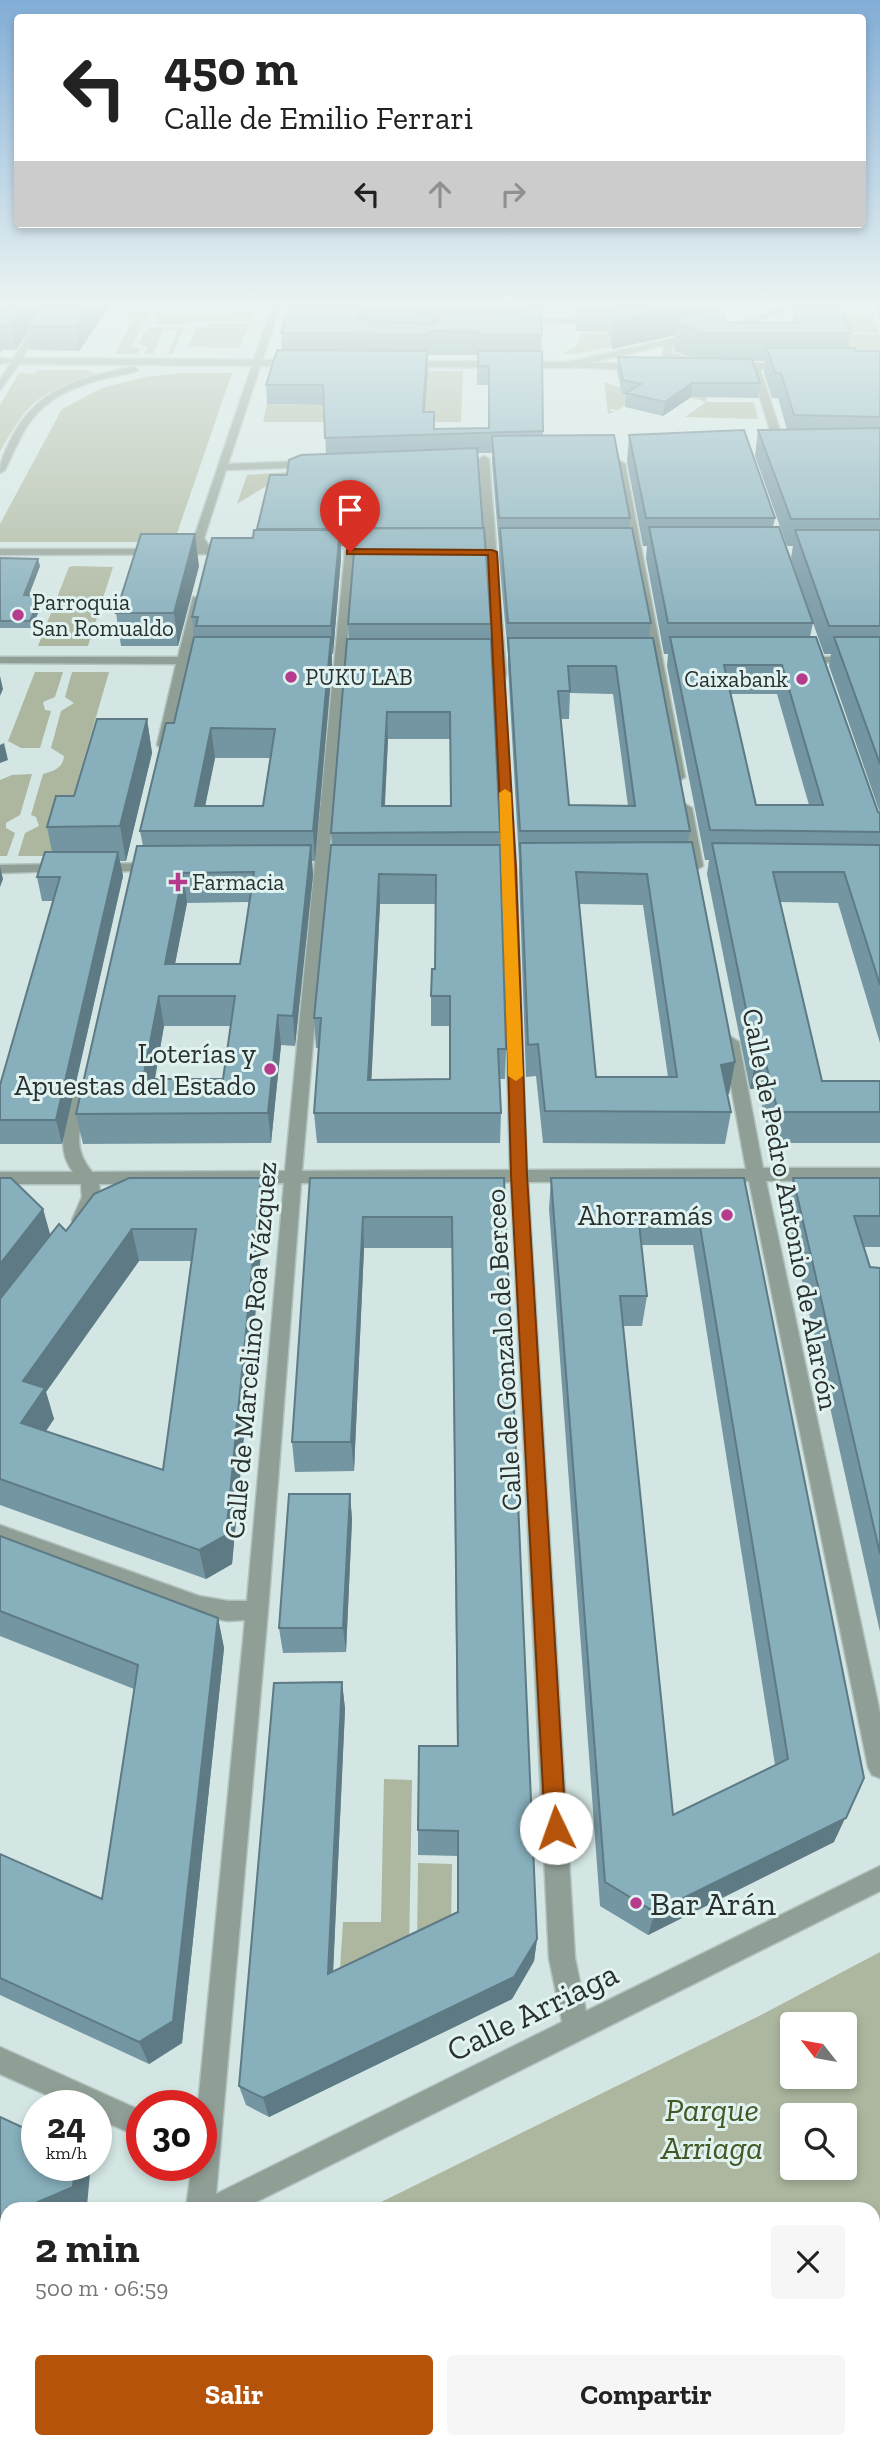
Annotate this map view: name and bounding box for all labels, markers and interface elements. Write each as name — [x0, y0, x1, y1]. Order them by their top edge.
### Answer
text: 450 m — [164, 39, 298, 98]
icon: left — [49, 42, 140, 133]
text: Calle de Emilio Ferrari — [164, 99, 473, 137]
icon: left — [348, 175, 386, 213]
icon: ahead — [421, 175, 459, 213]
icon: right — [494, 175, 532, 213]
pin — [320, 480, 380, 552]
icon: arrive — [331, 491, 369, 529]
place label: Parroquia San Romualdo — [32, 588, 174, 642]
marker: Parroquia San Romualdo — [10, 607, 26, 623]
place label: PUKU LAB — [305, 663, 413, 691]
place label: Caixabank — [684, 665, 788, 693]
marker: PUKU LAB — [283, 669, 299, 685]
marker: Caixabank — [794, 671, 810, 687]
place label: Farmacia — [192, 868, 284, 896]
marker: Farmacia — [170, 874, 186, 890]
street label: Calle de Pedro Antonio de Alarcón — [735, 1006, 846, 1413]
place label: Loterías y Apuestas del Estado — [14, 1037, 257, 1102]
marker: Loterías y Apuestas del Estado — [262, 1061, 278, 1077]
street label: Calle de Marcelino Roa Vázquez — [218, 1160, 283, 1540]
street label: Calle de Gonzalo de Berceo — [479, 1188, 528, 1512]
place label: Ahorramás — [578, 1199, 713, 1232]
marker: Ahorramás — [719, 1207, 735, 1223]
position arrow — [519, 1791, 593, 1865]
place label: Bar Arán — [650, 1884, 776, 1923]
marker: Bar Arán — [628, 1895, 644, 1911]
street label: Calle Arriaga — [440, 1953, 624, 2070]
north arrow — [780, 2012, 858, 2090]
map controls — [780, 2012, 857, 2180]
speed limit sign: 30 — [126, 2090, 217, 2181]
park label: Parque Arriaga — [660, 2090, 763, 2167]
button: search — [780, 2103, 857, 2180]
text: 24 — [47, 2105, 86, 2147]
text: km/h — [46, 2142, 87, 2164]
text: 2 min — [35, 2222, 140, 2273]
button: close — [771, 2225, 845, 2299]
text: 500 m · 06:59 — [35, 2274, 168, 2302]
button: Salir — [35, 2355, 433, 2435]
button: Compartir — [447, 2355, 845, 2435]

